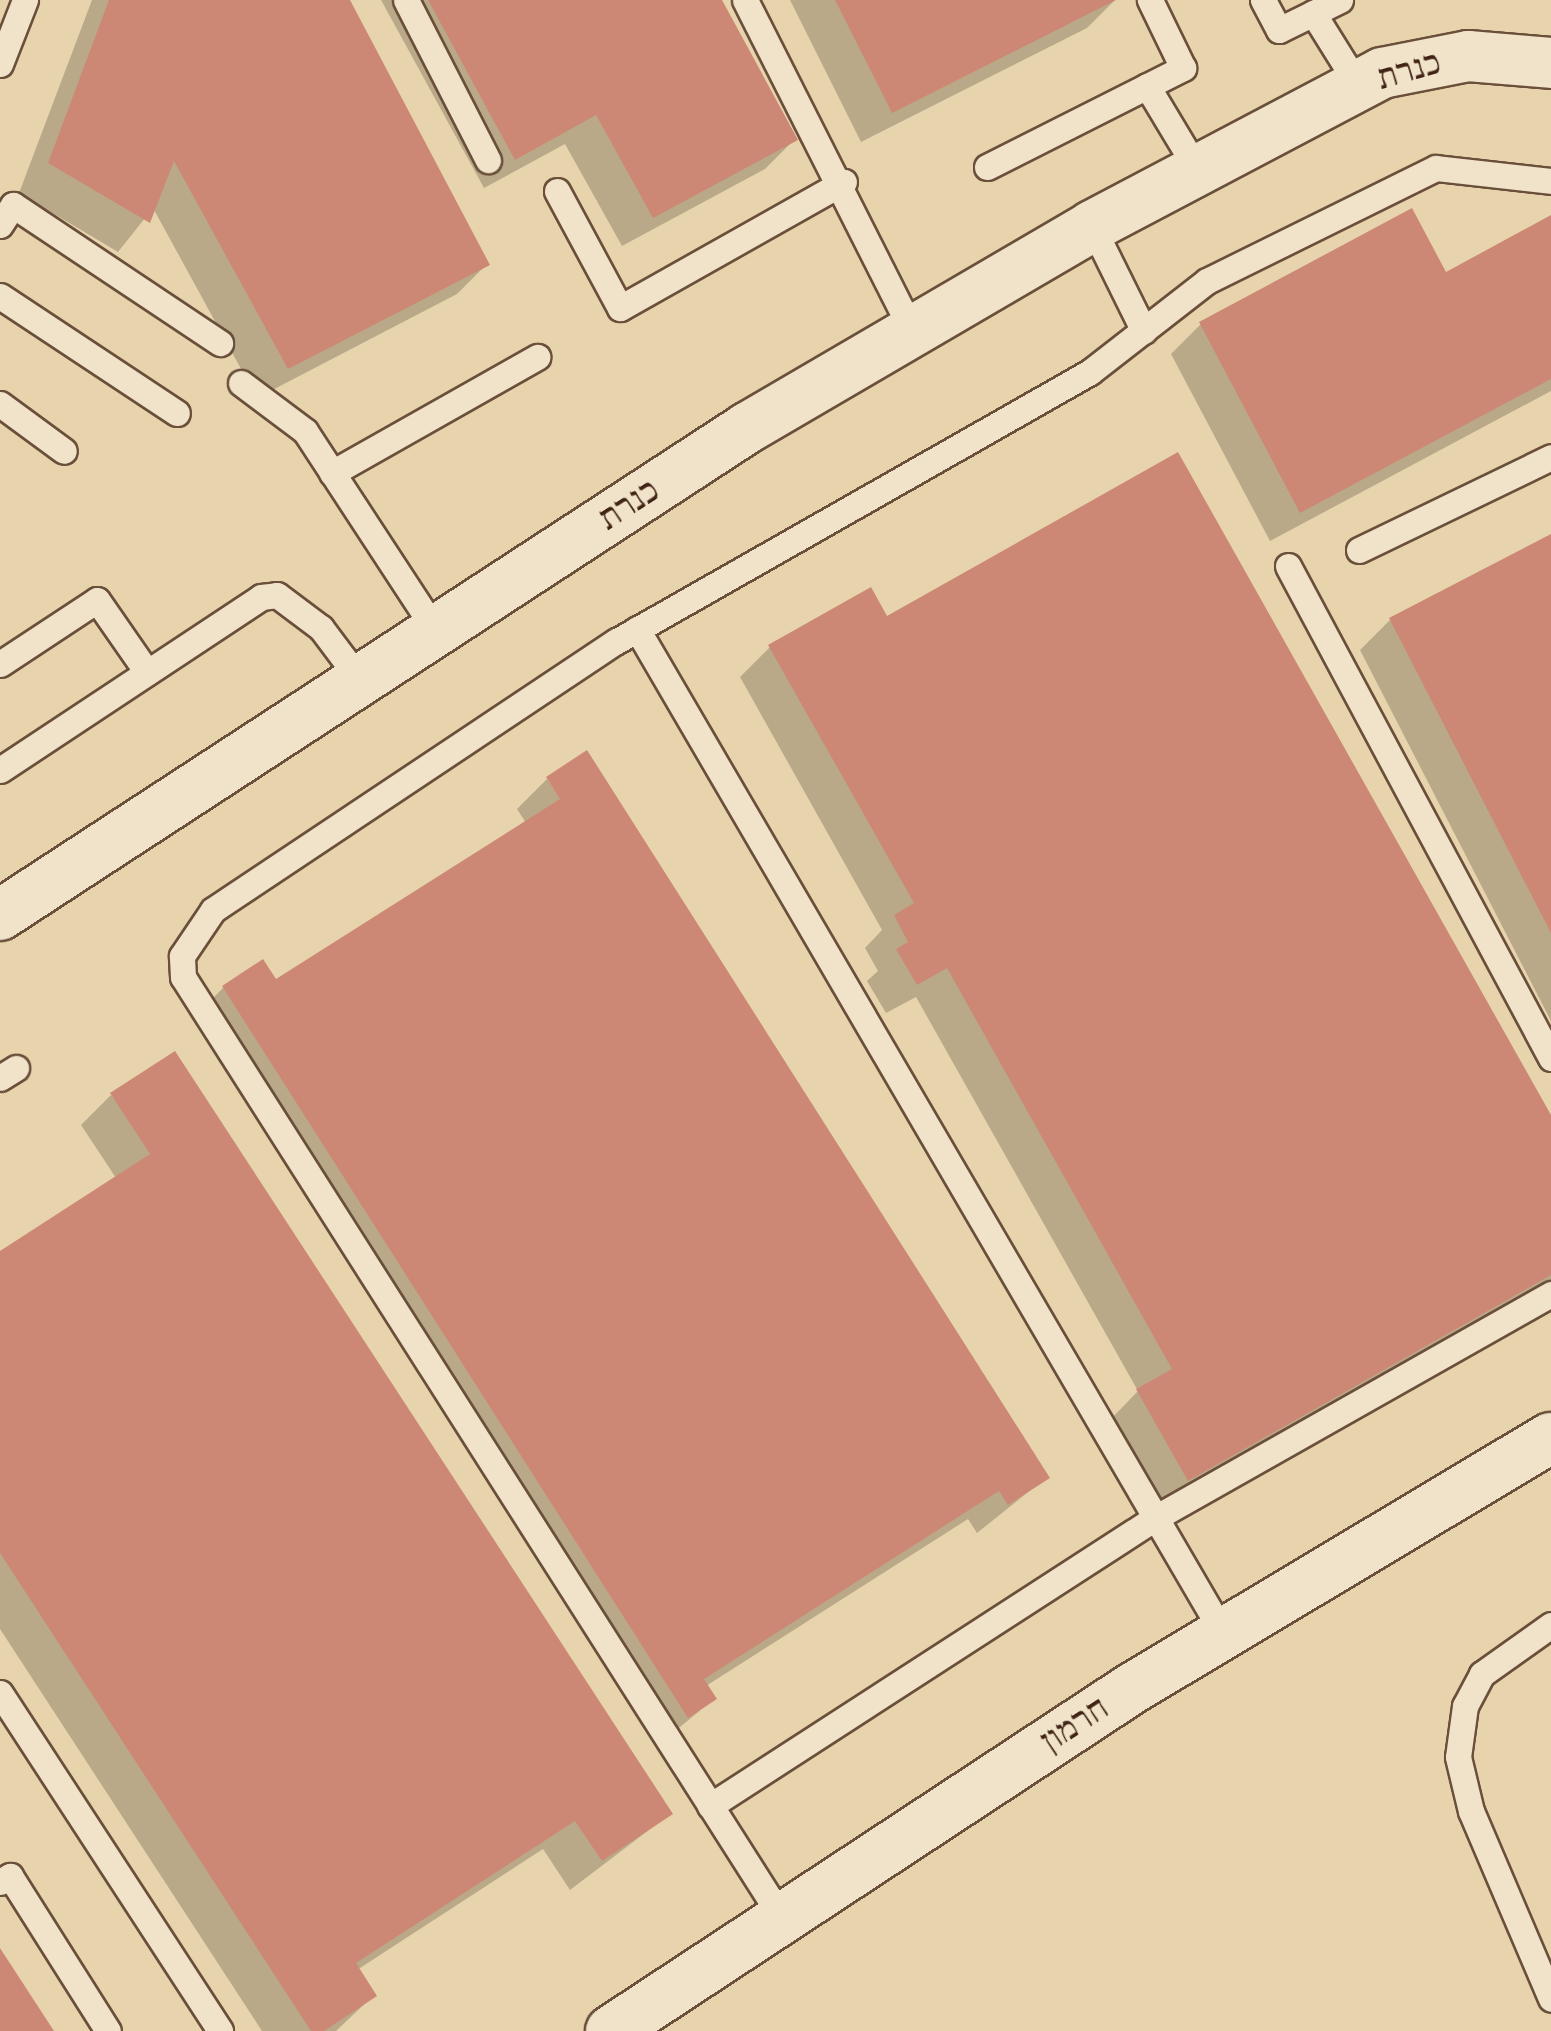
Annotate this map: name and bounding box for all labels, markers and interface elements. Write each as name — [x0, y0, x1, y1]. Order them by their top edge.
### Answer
street label: כנרת — [1372, 42, 1446, 100]
street label: כנרת — [591, 470, 667, 540]
street label: חרמון — [1033, 1688, 1117, 1762]

